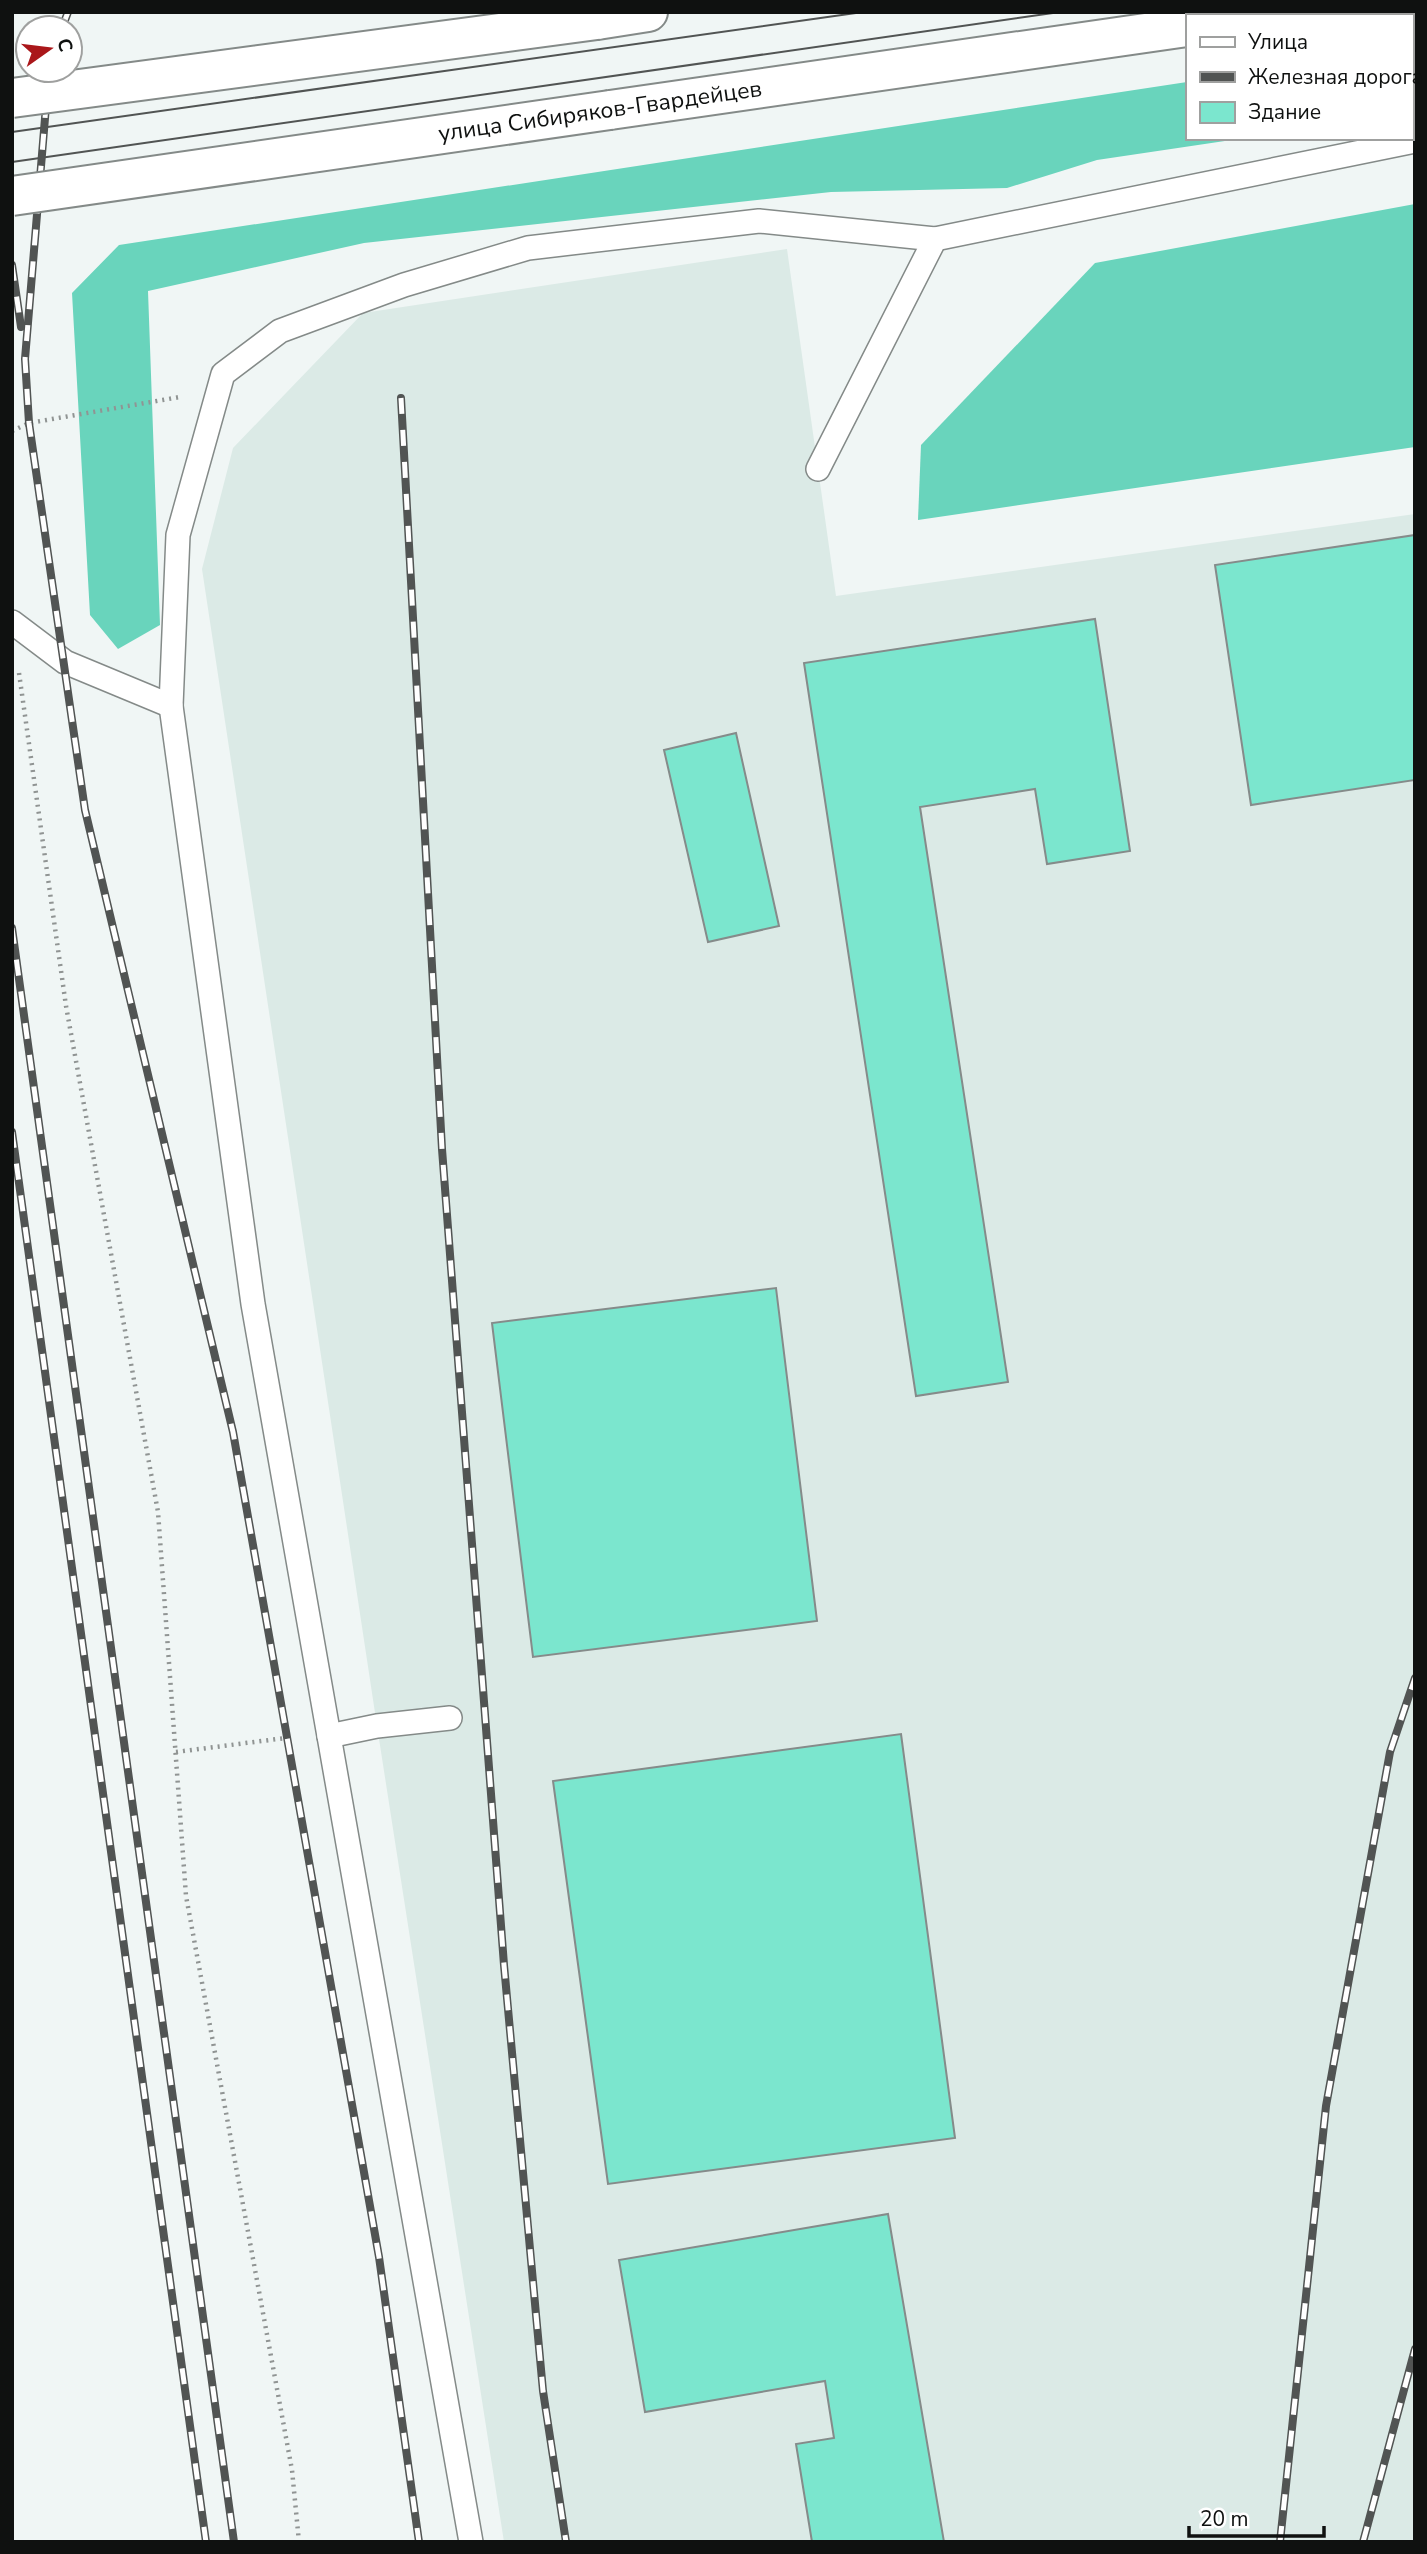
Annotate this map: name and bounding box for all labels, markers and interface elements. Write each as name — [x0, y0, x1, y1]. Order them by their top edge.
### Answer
north arrow — [14, 14, 84, 84]
legend — [1186, 14, 1413, 140]
text: Улица — [1247, 28, 1308, 56]
text: С — [50, 36, 79, 55]
text: Железная дорога — [1248, 63, 1423, 91]
street label: улица Сибиряков-Гвардейцев — [436, 73, 764, 149]
text: Здание — [1248, 98, 1321, 126]
scale bar — [1189, 2494, 1324, 2538]
text: 20 m — [1200, 2505, 1249, 2533]

